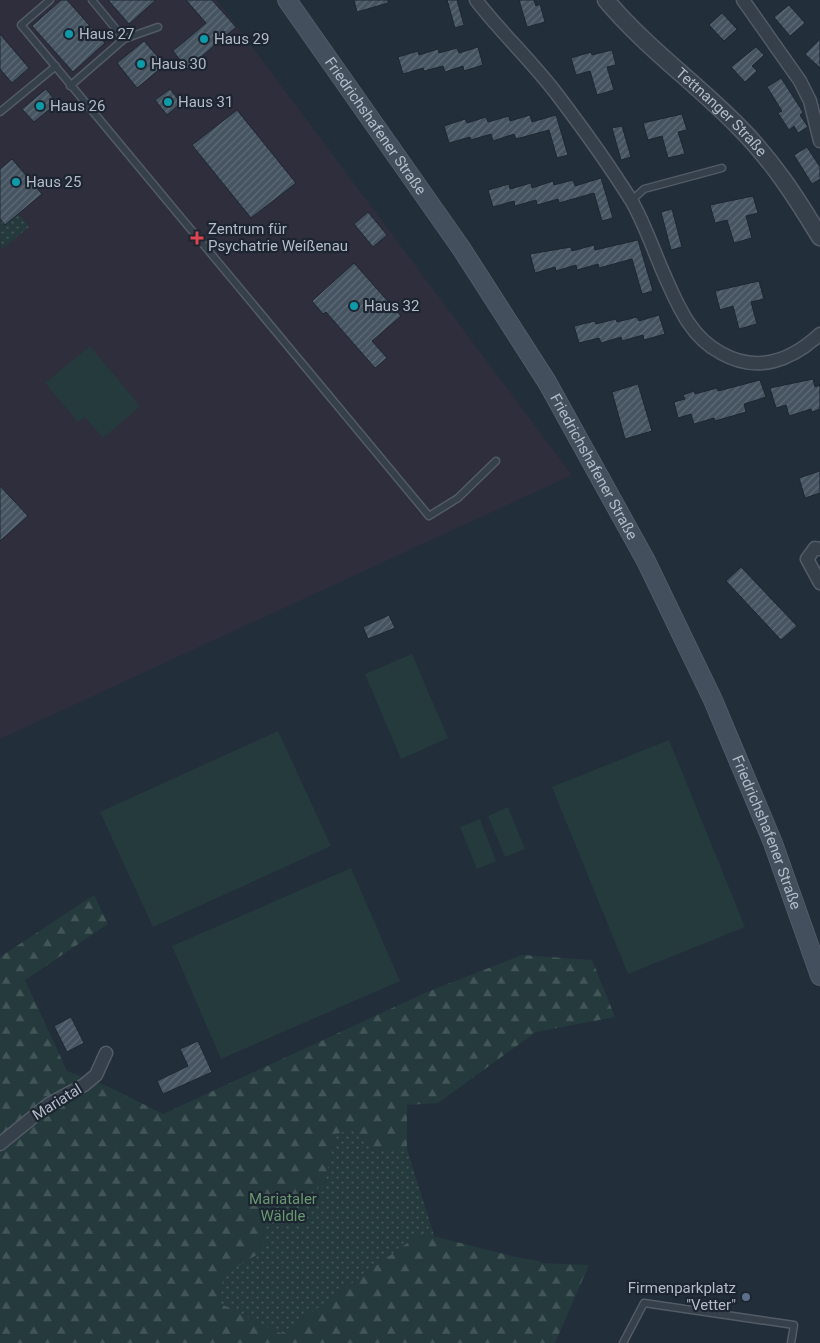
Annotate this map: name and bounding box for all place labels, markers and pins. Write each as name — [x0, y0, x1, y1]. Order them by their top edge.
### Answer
place label: Haus 27 — [79, 25, 134, 43]
marker: Haus 27 — [63, 28, 75, 40]
place label: Haus 29 — [214, 30, 269, 48]
marker: Haus 29 — [198, 33, 210, 45]
place label: Haus 30 — [151, 55, 206, 73]
marker: Haus 30 — [135, 58, 147, 70]
place label: Haus 31 — [178, 93, 233, 111]
marker: Haus 31 — [162, 96, 174, 108]
place label: Haus 26 — [50, 97, 105, 115]
marker: Haus 26 — [34, 100, 46, 112]
place label: Haus 25 — [26, 173, 81, 191]
marker: Haus 25 — [10, 176, 22, 188]
place label: Zentrum für Psychatrie Weißenau — [208, 220, 348, 255]
marker: Zentrum für Psychatrie Weißenau — [190, 231, 204, 245]
place label: Haus 32 — [364, 297, 419, 315]
marker: Haus 32 — [348, 300, 360, 312]
place label: Firmenparkplatz "Vetter" — [628, 1279, 736, 1314]
marker: Firmenparkplatz "Vetter" — [740, 1291, 752, 1303]

